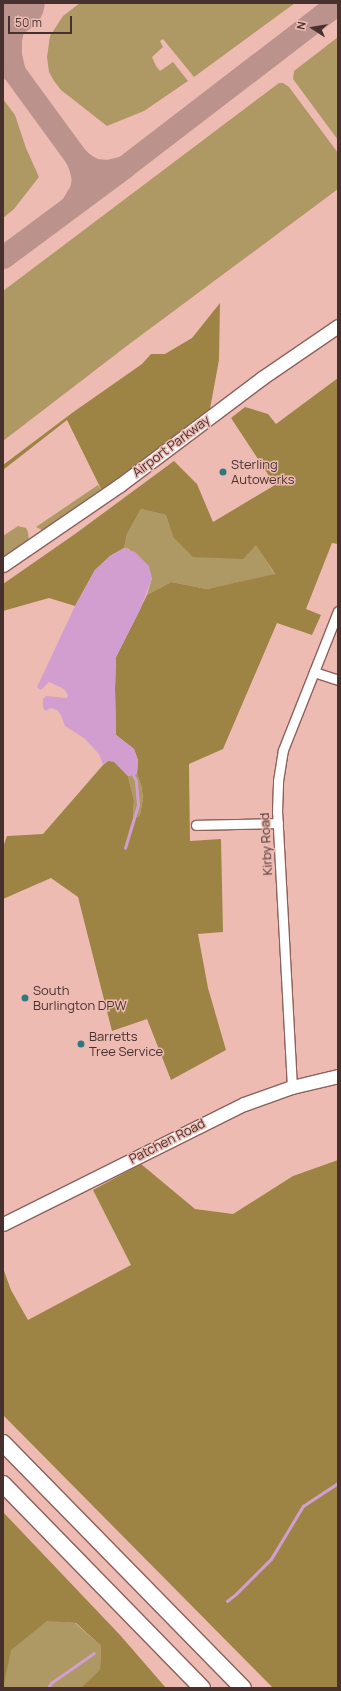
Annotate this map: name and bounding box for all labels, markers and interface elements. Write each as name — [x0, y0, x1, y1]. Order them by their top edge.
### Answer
scale bar — [10, 8, 74, 34]
north arrow — [293, 8, 333, 48]
text: 50 m — [15, 14, 42, 31]
text: N — [293, 20, 309, 31]
street label: Airport Parkway — [129, 412, 213, 480]
place label: Sterling Autowerks — [231, 457, 294, 488]
marker: Sterling Autowerks — [218, 467, 228, 477]
street label: Kirby Road — [257, 812, 275, 876]
place label: South Burlington DPW — [33, 983, 127, 1014]
marker: South Burlington DPW — [20, 993, 30, 1003]
place label: Barretts Tree Service — [89, 1029, 163, 1060]
marker: Barretts Tree Service — [76, 1039, 86, 1049]
street label: Patchen Road — [126, 1115, 208, 1167]

